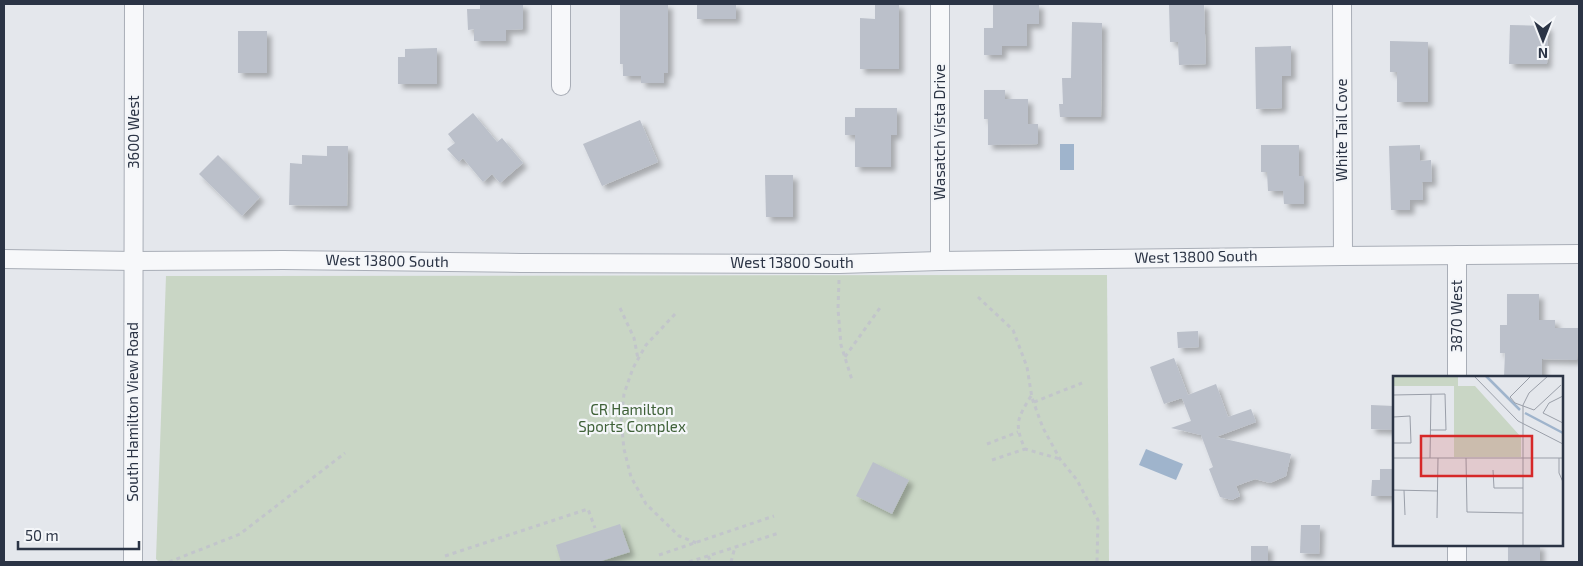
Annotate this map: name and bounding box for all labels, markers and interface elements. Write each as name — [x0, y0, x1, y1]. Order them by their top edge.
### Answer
north arrow — [1518, 15, 1568, 65]
text: N — [1538, 45, 1548, 62]
street label: Wasatch Vista Drive — [930, 64, 948, 200]
street label: White Tail Cove — [1332, 78, 1350, 182]
street label: 3600 West — [124, 95, 142, 169]
street label: West 13800 South — [1134, 246, 1258, 266]
street label: West 13800 South — [325, 250, 449, 270]
street label: West 13800 South — [730, 253, 854, 271]
street label: 3870 West — [1447, 279, 1465, 352]
street label: South Hamilton View Road — [123, 322, 141, 502]
inset map — [1393, 376, 1563, 546]
park label: CR Hamilton Sports Complex — [578, 400, 686, 435]
scale bar — [18, 518, 139, 550]
text: 50 m — [25, 526, 59, 544]

